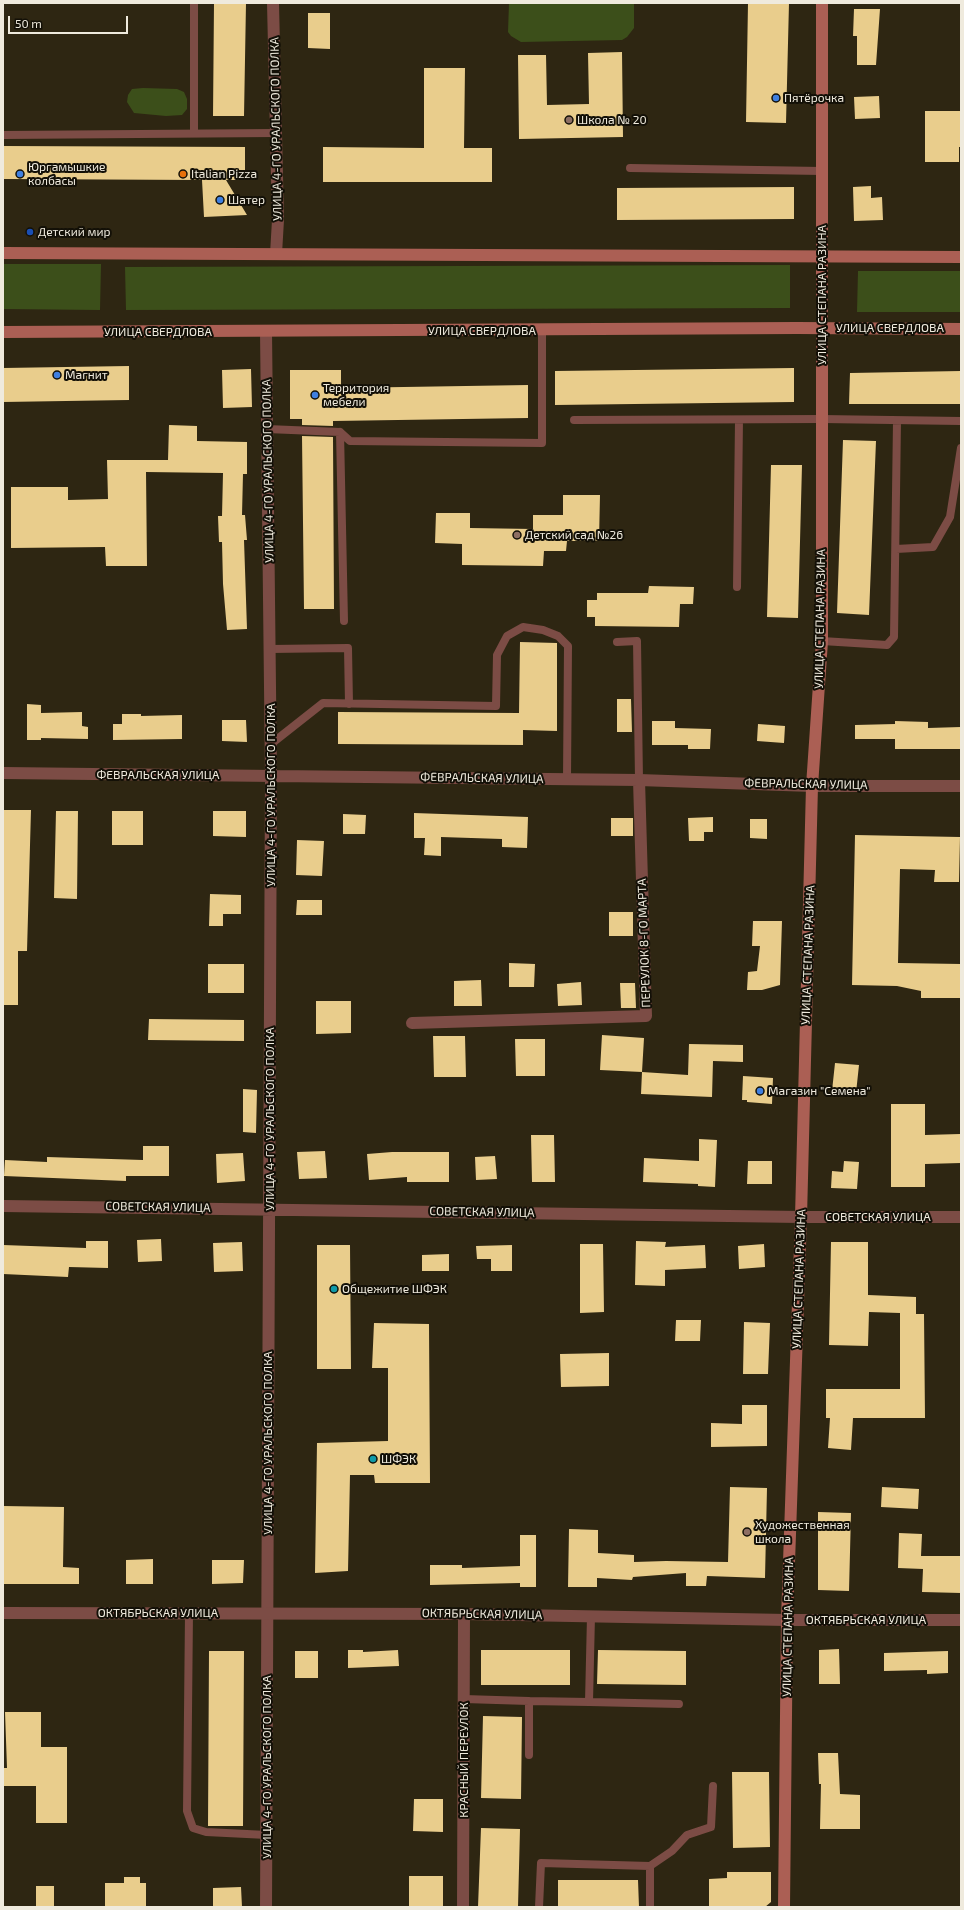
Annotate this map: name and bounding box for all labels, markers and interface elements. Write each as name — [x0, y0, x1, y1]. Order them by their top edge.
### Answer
scale bar — [10, 8, 130, 34]
text: 50 m — [15, 16, 42, 30]
street label: УЛИЦА 4-ГО УРАЛЬСКОГО ПОЛКА — [267, 37, 285, 221]
place label: Пятёрочка — [784, 91, 844, 105]
marker: Пятёрочка — [771, 93, 781, 103]
place label: Школа № 20 — [577, 113, 647, 127]
marker: Школа № 20 — [564, 115, 574, 125]
place label: Юргамышкие колбасы — [28, 160, 106, 188]
place label: Italian Pizza — [191, 167, 257, 181]
marker: Юргамышкие колбасы — [15, 169, 25, 179]
marker: Italian Pizza — [178, 169, 188, 179]
place label: Шатер — [228, 193, 265, 207]
marker: Шатер — [215, 195, 225, 205]
place label: Детский мир — [38, 225, 110, 239]
street label: УЛИЦА СТЕПАНА РАЗИНА — [815, 225, 829, 365]
marker: Детский мир — [25, 227, 35, 237]
street label: УЛИЦА СВЕРДЛОВА — [836, 321, 944, 335]
street label: УЛИЦА СВЕРДЛОВА — [428, 324, 536, 338]
street label: УЛИЦА СВЕРДЛОВА — [104, 325, 212, 339]
place label: Магнит — [65, 368, 108, 382]
marker: Магнит — [52, 370, 62, 380]
street label: УЛИЦА 4-ГО УРАЛЬСКОГО ПОЛКА — [259, 379, 277, 563]
place label: Территория мебели — [323, 381, 389, 409]
marker: Территория мебели — [310, 390, 320, 400]
place label: Детский сад №26 — [525, 528, 623, 542]
marker: Детский сад №26 — [512, 530, 522, 540]
street label: УЛИЦА СТЕПАНА РАЗИНА — [812, 549, 828, 689]
street label: УЛИЦА 4-ГО УРАЛЬСКОГО ПОЛКА — [264, 703, 278, 887]
street label: ФЕВРАЛЬСКАЯ УЛИЦА — [96, 768, 220, 782]
street label: ФЕВРАЛЬСКАЯ УЛИЦА — [420, 770, 544, 786]
street label: ФЕВРАЛЬСКАЯ УЛИЦА — [744, 776, 868, 792]
street label: ПЕРЕУЛОК 8-ГО МАРТА — [635, 878, 653, 1008]
street label: УЛИЦА СТЕПАНА РАЗИНА — [798, 885, 818, 1025]
street label: УЛИЦА 4-ГО УРАЛЬСКОГО ПОЛКА — [263, 1027, 277, 1211]
place label: Магазин "Семена" — [768, 1084, 871, 1098]
marker: Магазин "Семена" — [755, 1086, 765, 1096]
street label: СОВЕТСКАЯ УЛИЦА — [105, 1199, 211, 1215]
street label: СОВЕТСКАЯ УЛИЦА — [429, 1204, 535, 1220]
street label: УЛИЦА СТЕПАНА РАЗИНА — [789, 1209, 809, 1349]
street label: СОВЕТСКАЯ УЛИЦА — [825, 1210, 931, 1224]
place label: Общежитие ШФЭК — [342, 1282, 447, 1296]
marker: Общежитие ШФЭК — [329, 1284, 339, 1294]
street label: УЛИЦА 4-ГО УРАЛЬСКОГО ПОЛКА — [261, 1351, 275, 1535]
place label: ШФЭК — [381, 1452, 416, 1466]
marker: ШФЭК — [368, 1454, 378, 1464]
place label: Художественная школа — [755, 1518, 850, 1546]
marker: Художественная школа — [742, 1527, 752, 1537]
street label: УЛИЦА СТЕПАНА РАЗИНА — [780, 1557, 796, 1697]
street label: ОКТЯБРЬСКАЯ УЛИЦА — [98, 1606, 218, 1620]
street label: ОКТЯБРЬСКАЯ УЛИЦА — [422, 1606, 542, 1622]
street label: ОКТЯБРЬСКАЯ УЛИЦА — [806, 1613, 926, 1627]
street label: УЛИЦА 4-ГО УРАЛЬСКОГО ПОЛКА — [260, 1675, 274, 1859]
street label: КРАСНЫЙ ПЕРЕУЛОК — [457, 1702, 471, 1818]

